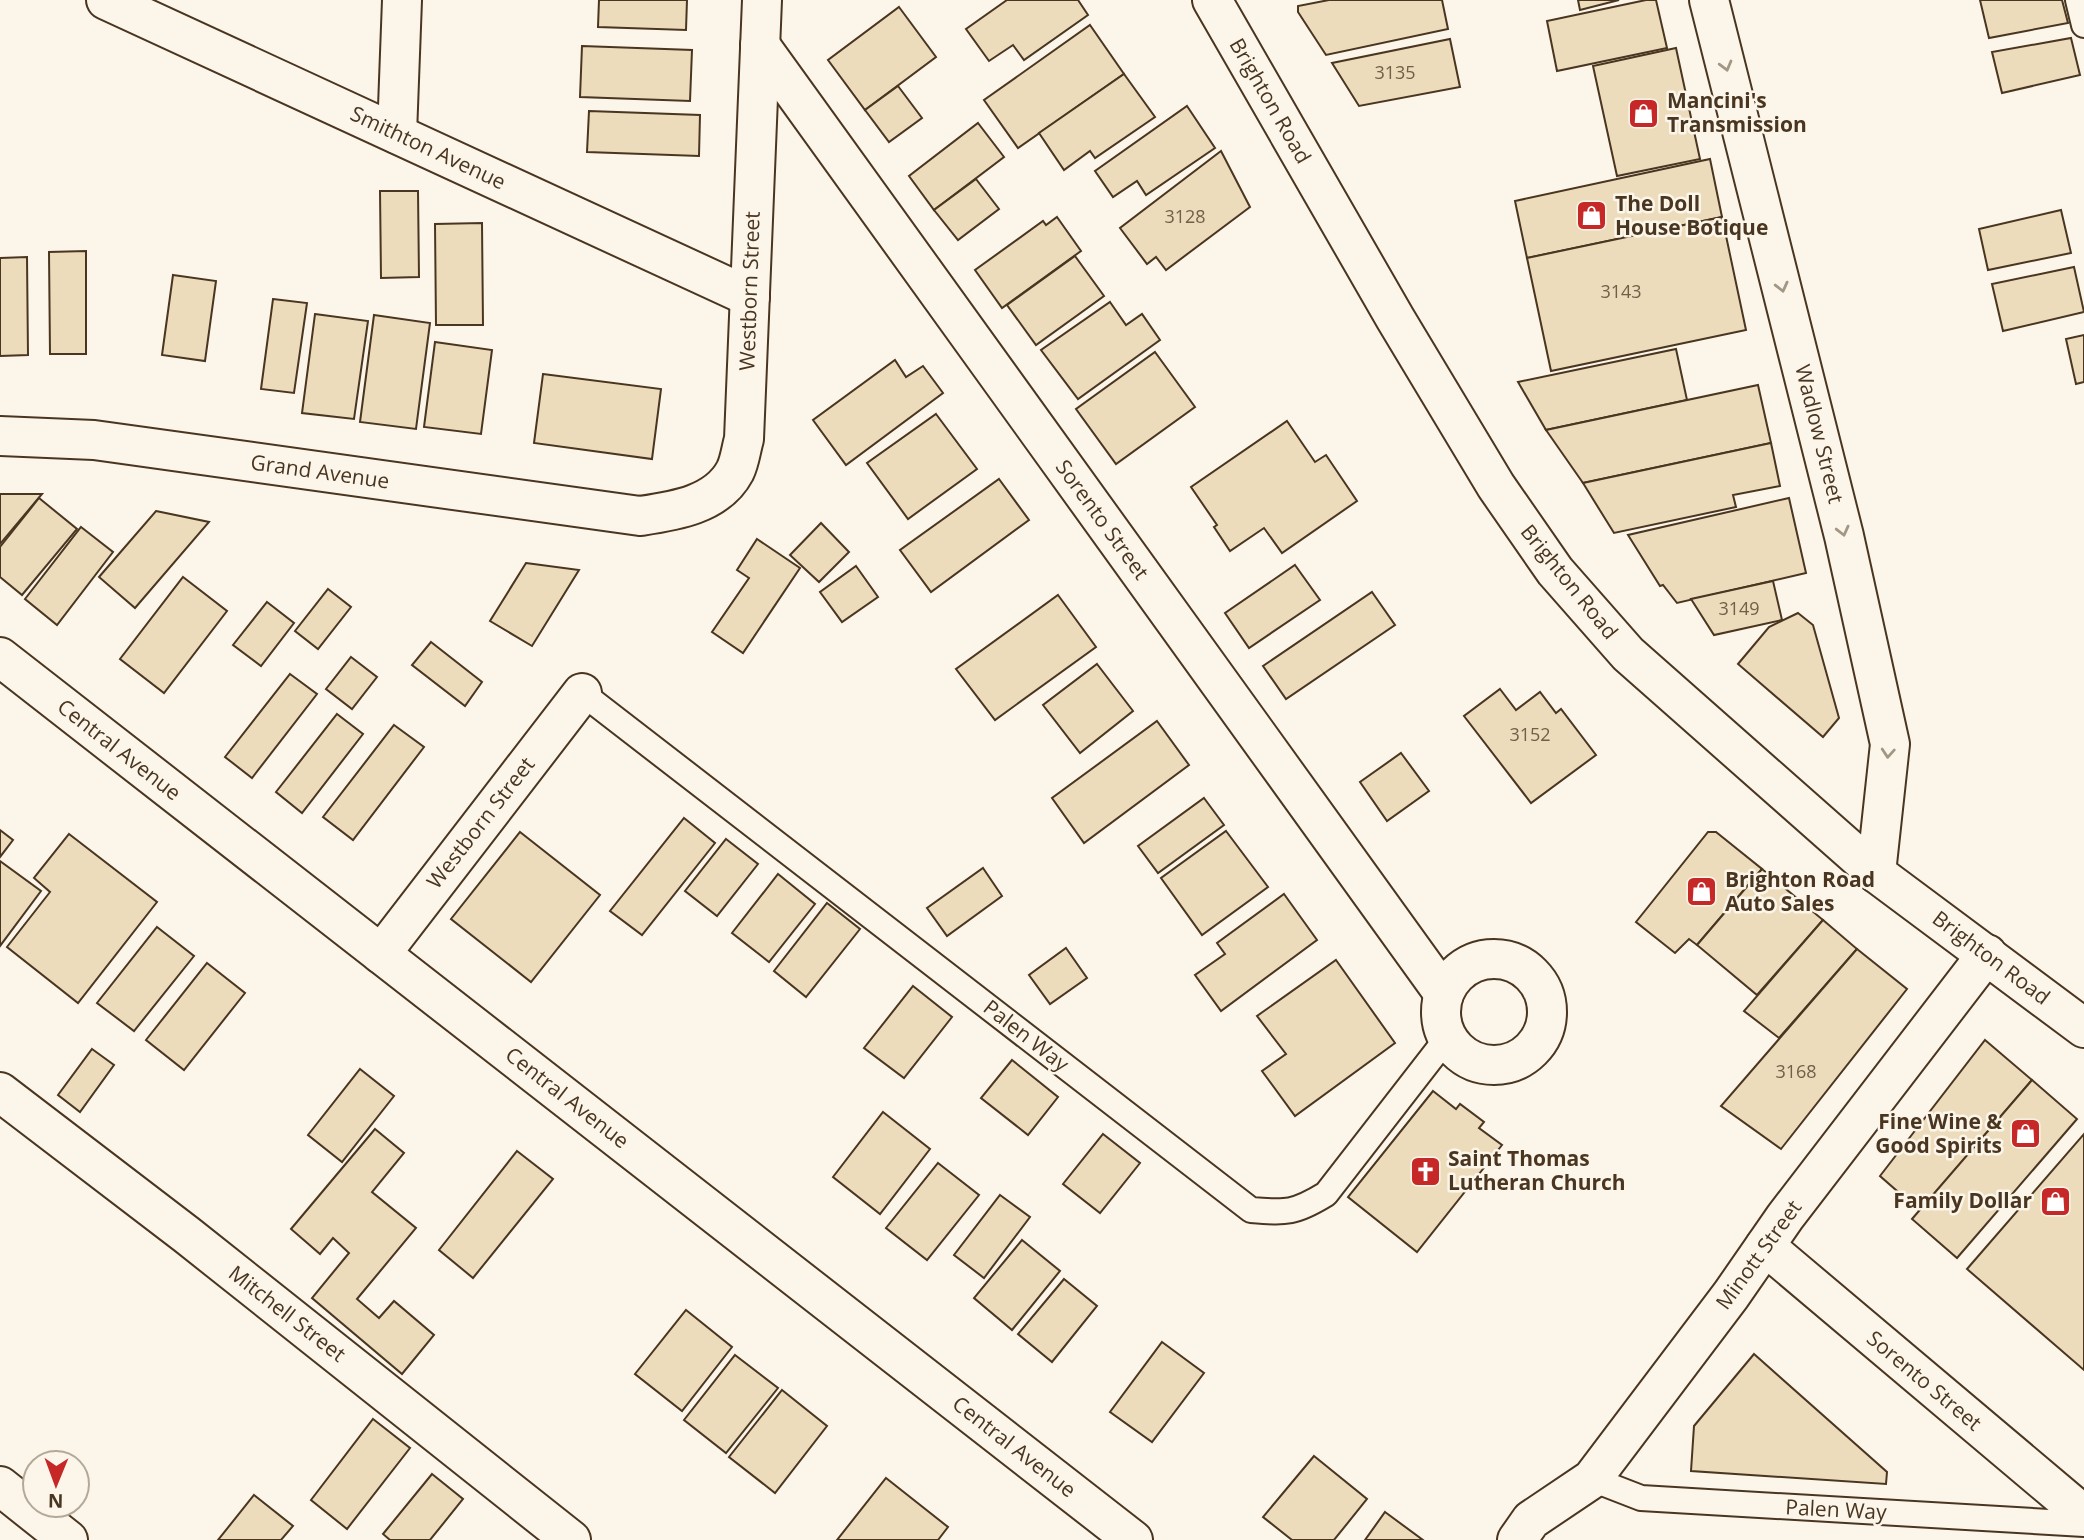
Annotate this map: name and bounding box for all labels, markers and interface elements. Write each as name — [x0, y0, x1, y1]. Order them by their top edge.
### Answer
street label: Brighton Road — [1224, 33, 1318, 168]
house number: 3135 — [1374, 60, 1416, 84]
one-way arrow — [1718, 60, 1732, 72]
place label: Mancini's Transmission — [1667, 86, 1807, 138]
shop icon: Mancini's Transmission — [1627, 96, 1661, 130]
street label: Smithton Avenue — [346, 99, 511, 195]
place label: The Doll House Botique — [1615, 189, 1768, 241]
shop icon: The Doll House Botique — [1575, 199, 1609, 233]
house number: 3128 — [1164, 204, 1206, 228]
street label: Westborn Street — [732, 211, 766, 371]
house number: 3143 — [1600, 279, 1642, 303]
one-way arrow — [1774, 280, 1788, 292]
street label: Wadlow Street — [1789, 361, 1851, 506]
street label: Grand Avenue — [249, 447, 391, 495]
street label: Sorento Street — [1050, 454, 1156, 585]
street label: Brighton Road — [1515, 518, 1625, 645]
one-way arrow — [1835, 525, 1849, 537]
house number: 3149 — [1718, 596, 1760, 620]
street label: Central Avenue — [52, 692, 187, 806]
house number: 3152 — [1509, 722, 1551, 746]
one-way arrow — [1881, 748, 1896, 759]
street label: Westborn Street — [420, 751, 540, 894]
place label: Brighton Road Auto Sales — [1725, 865, 1875, 917]
shop icon: Brighton Road Auto Sales — [1685, 875, 1719, 909]
street label: Brighton Road — [1927, 904, 2056, 1011]
street label: Palen Way — [978, 993, 1076, 1078]
street label: Central Avenue — [500, 1040, 635, 1154]
house number: 3168 — [1775, 1059, 1817, 1083]
place label: Fine Wine & Good Spirits — [1875, 1107, 2002, 1159]
shop icon: Fine Wine & Good Spirits — [2008, 1117, 2042, 1151]
place label: Saint Thomas Lutheran Church — [1448, 1144, 1626, 1196]
church icon: Saint Thomas Lutheran Church — [1408, 1154, 1442, 1188]
shop icon: Family Dollar — [2038, 1184, 2072, 1218]
place label: Family Dollar — [1893, 1186, 2032, 1214]
street label: Minott Street — [1709, 1194, 1807, 1315]
street label: Mitchell Street — [223, 1259, 352, 1368]
street label: Sorento Street — [1861, 1324, 1988, 1436]
street label: Central Avenue — [947, 1389, 1082, 1503]
north arrow — [21, 1449, 91, 1519]
text: N — [48, 1488, 64, 1514]
street label: Palen Way — [1785, 1492, 1888, 1526]

